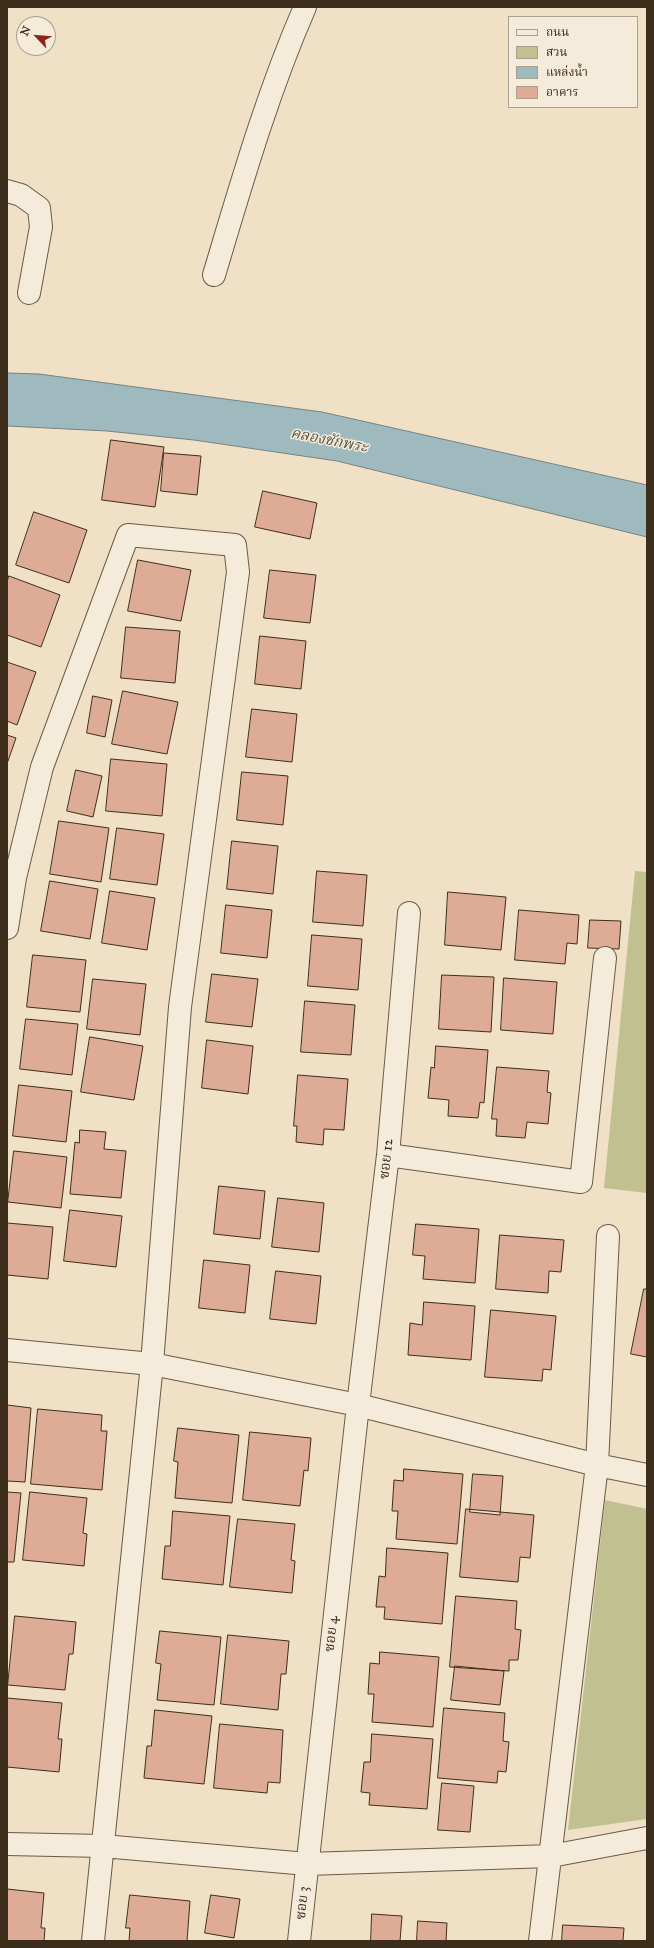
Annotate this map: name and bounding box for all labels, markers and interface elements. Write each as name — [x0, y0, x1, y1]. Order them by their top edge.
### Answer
north arrow — [16, 16, 56, 56]
legend — [508, 16, 638, 108]
text: N — [18, 24, 34, 38]
text: ถนน — [546, 25, 569, 39]
text: สวน — [546, 45, 567, 59]
text: แหล่งน้ำ — [546, 65, 588, 79]
text: อาคาร — [546, 85, 578, 99]
water label: คลองชักพระ — [289, 425, 369, 457]
street label: ซอย 12 — [377, 1138, 397, 1180]
street label: ซอย 4 — [322, 1615, 342, 1653]
street label: ซอย 3 — [293, 1885, 313, 1921]

